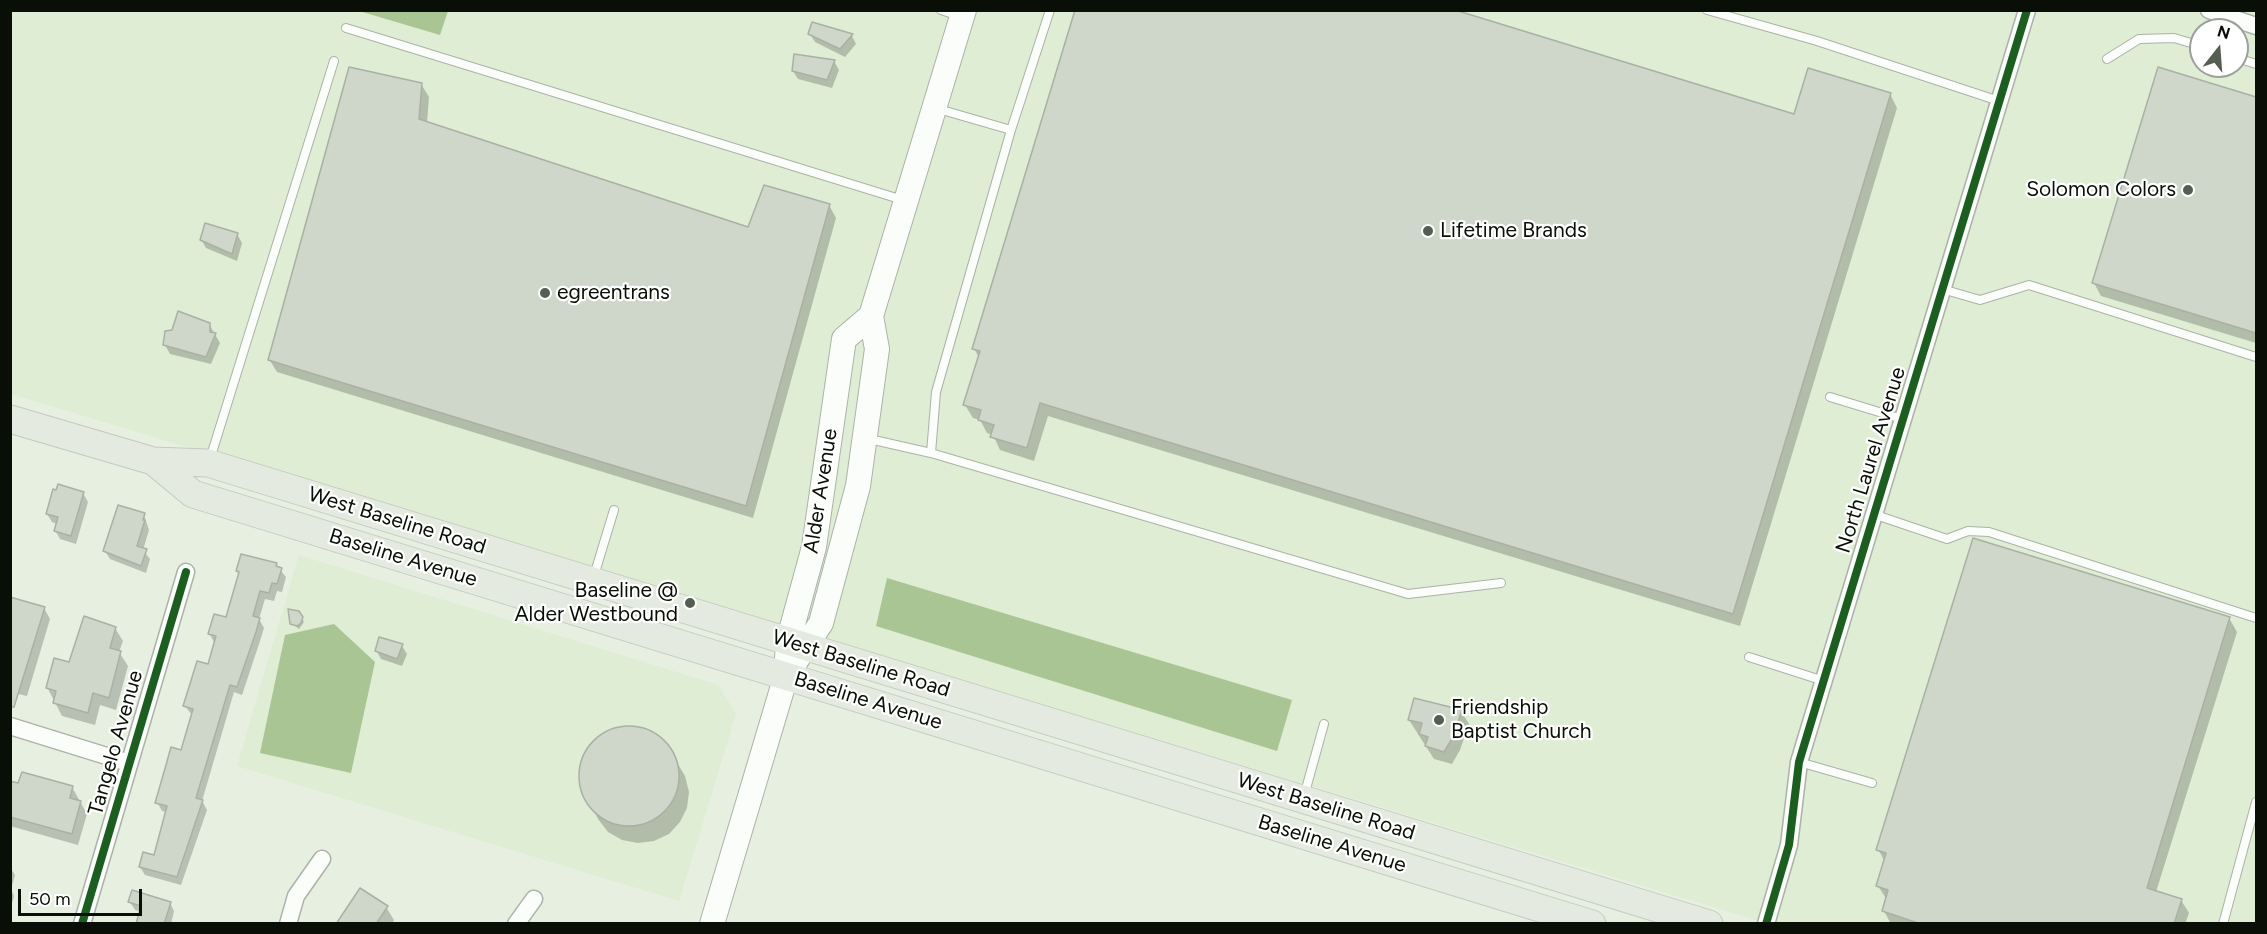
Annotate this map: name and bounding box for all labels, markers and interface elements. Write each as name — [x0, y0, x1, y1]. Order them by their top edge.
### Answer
north arrow — [2189, 18, 2249, 78]
text: N — [2215, 21, 2233, 43]
place label: Solomon Colors — [2026, 177, 2176, 203]
marker: Solomon Colors — [2181, 183, 2195, 197]
place label: Lifetime Brands — [1440, 218, 1587, 244]
marker: Lifetime Brands — [1421, 224, 1435, 238]
place label: egreentrans — [557, 280, 670, 306]
marker: egreentrans — [538, 286, 552, 300]
street label: North Laurel Avenue — [1831, 364, 1911, 556]
street label: Alder Avenue — [799, 427, 843, 555]
street label: West Baseline Road — [305, 482, 489, 560]
street label: Baseline Avenue — [326, 523, 480, 593]
place label: Baseline @ Alder Westbound — [514, 578, 678, 628]
marker: Baseline @ Alder Westbound — [683, 596, 697, 610]
street label: West Baseline Road — [769, 625, 953, 703]
street label: Baseline Avenue — [791, 666, 945, 736]
street label: Tangelo Avenue — [83, 668, 149, 818]
place label: Friendship Baptist Church — [1451, 695, 1591, 745]
marker: Friendship Baptist Church — [1432, 713, 1446, 727]
street label: West Baseline Road — [1234, 768, 1418, 846]
street label: Baseline Avenue — [1255, 809, 1409, 879]
scale bar — [21, 877, 146, 915]
text: 50 m — [29, 888, 71, 910]

